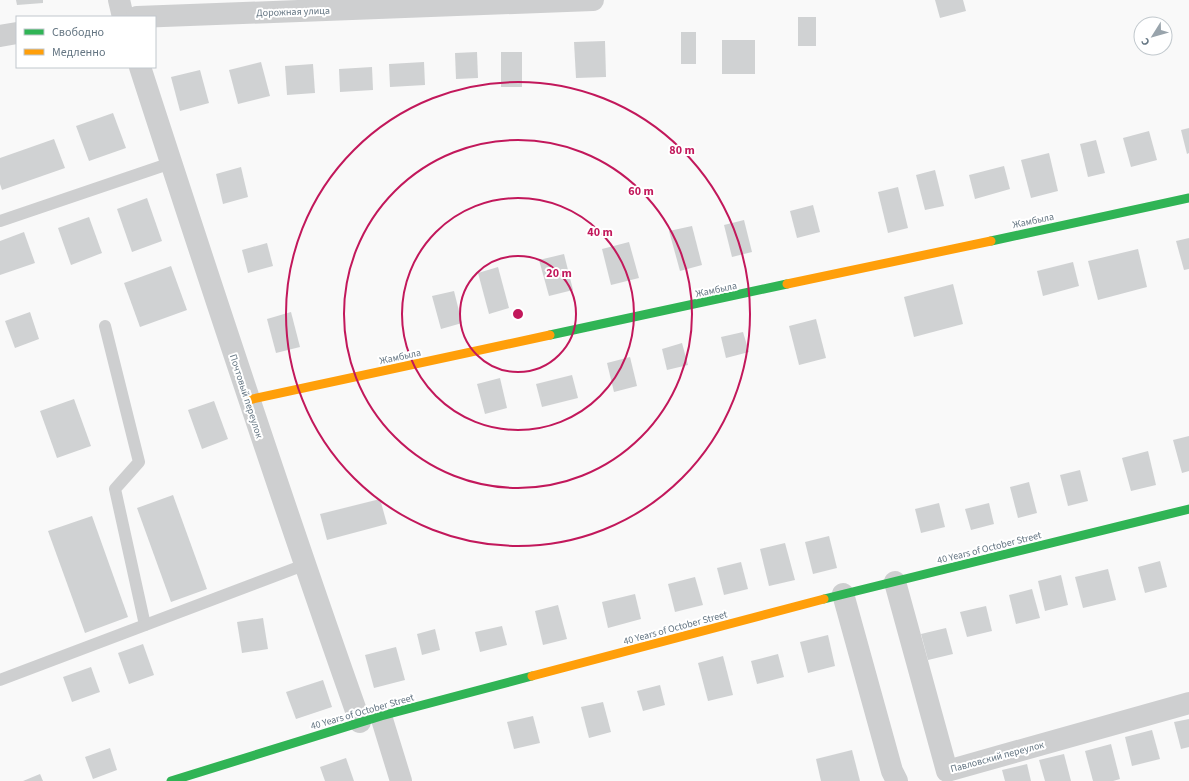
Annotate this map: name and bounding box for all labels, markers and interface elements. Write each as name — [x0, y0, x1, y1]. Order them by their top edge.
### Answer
street label: Дорожная улица — [256, 4, 330, 20]
legend — [16, 16, 156, 68]
north arrow — [1133, 16, 1173, 56]
text: Свободно — [52, 24, 104, 41]
text: С — [1137, 34, 1153, 49]
text: Медленно — [52, 44, 106, 61]
text: 80 m — [669, 142, 695, 159]
text: 60 m — [628, 183, 654, 200]
street label: Жамбыла — [1011, 210, 1055, 232]
text: 40 m — [587, 224, 613, 241]
text: 20 m — [546, 265, 572, 282]
street label: Жамбыла — [694, 279, 738, 301]
centre of rings — [511, 307, 525, 321]
street label: Жамбыла — [378, 346, 422, 368]
street label: Почтовый переулок — [226, 352, 266, 440]
street label: 40 Years of October Street — [936, 528, 1043, 568]
street label: 40 Years of October Street — [622, 607, 729, 649]
street label: 40 Years of October Street — [309, 690, 416, 733]
street label: Павловский переулок — [949, 738, 1046, 776]

